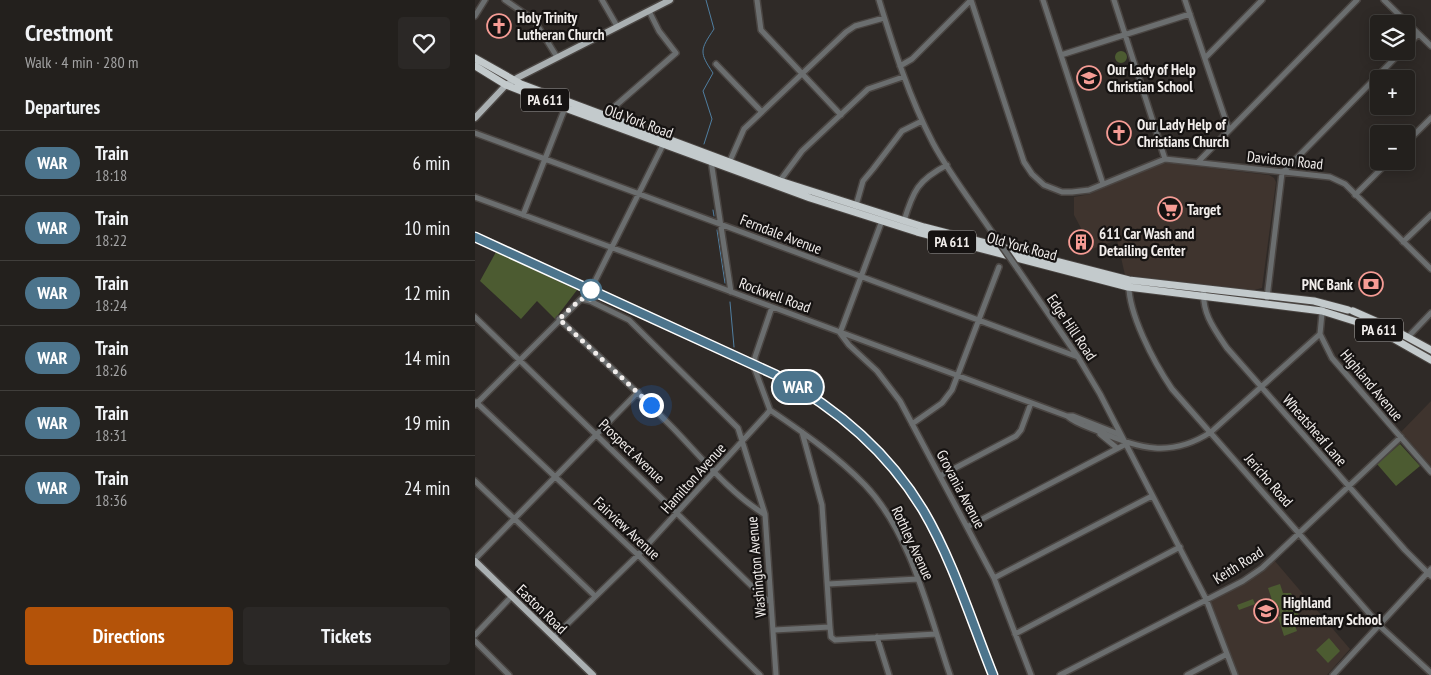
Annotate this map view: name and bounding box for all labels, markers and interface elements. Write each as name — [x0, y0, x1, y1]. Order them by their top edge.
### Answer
place label: Holy Trinity Lutheran Church — [517, 8, 605, 44]
church icon: Holy Trinity Lutheran Church — [486, 13, 512, 39]
map controls — [1370, 15, 1415, 170]
button: layers — [1370, 15, 1415, 60]
text: Crestmont — [25, 17, 113, 48]
button: heart — [398, 17, 450, 69]
text: Walk · 4 min · 280 m — [25, 52, 138, 72]
place label: Our Lady of Help Christian School — [1107, 60, 1196, 96]
school or university icon: Our Lady of Help Christian School — [1076, 65, 1102, 91]
button: + — [1370, 70, 1415, 115]
road number: PA 611 — [521, 88, 569, 112]
text: Departures — [25, 95, 100, 119]
street label: Old York Road — [602, 100, 676, 142]
place label: Our Lady Help of Christians Church — [1137, 115, 1229, 151]
church icon: Our Lady Help of Christians Church — [1106, 120, 1132, 146]
button: − — [1370, 125, 1415, 170]
text: Train — [95, 141, 129, 165]
street label: Davidson Road — [1246, 147, 1324, 173]
text: WAR — [37, 151, 68, 174]
text: 6 min — [413, 151, 450, 175]
text: 18:18 — [95, 165, 127, 185]
supermarket icon: Target — [1157, 196, 1183, 222]
place label: Target — [1187, 200, 1221, 219]
text: Train — [95, 206, 129, 230]
street label: Ferndale Avenue — [737, 210, 825, 258]
text: WAR — [37, 216, 68, 239]
text: 10 min — [404, 216, 450, 240]
place label: 611 Car Wash and Detailing Center — [1099, 224, 1195, 260]
street label: Old York Road — [985, 228, 1059, 264]
building icon: 611 Car Wash and Detailing Center — [1068, 229, 1094, 255]
text: 18:22 — [95, 230, 127, 250]
road number: PA 611 — [928, 230, 976, 253]
text: Train — [95, 271, 129, 295]
bank icon: PNC Bank — [1358, 271, 1384, 297]
street label: Rockwell Road — [737, 273, 813, 317]
place label: PNC Bank — [1302, 275, 1354, 294]
unlabelled marker — [580, 279, 602, 301]
text: WAR — [37, 281, 68, 304]
text: 12 min — [404, 281, 450, 305]
street label: Edge Hill Road — [1043, 290, 1101, 364]
text: 18:24 — [95, 295, 127, 315]
road number: PA 611 — [1355, 318, 1403, 342]
text: Train — [95, 336, 129, 360]
street label: Highland Avenue — [1337, 345, 1407, 425]
text: WAR — [37, 346, 68, 369]
text: 14 min — [404, 346, 450, 370]
text: 18:26 — [95, 360, 127, 380]
line badge: WAR — [769, 371, 827, 403]
text: WAR — [783, 375, 813, 398]
street label: Wheatsheaf Lane — [1279, 390, 1351, 470]
your location — [639, 393, 664, 418]
text: Train — [95, 401, 129, 425]
text: WAR — [37, 411, 68, 434]
text: 19 min — [404, 411, 450, 435]
street label: Prospect Avenue — [595, 415, 669, 487]
text: 18:31 — [95, 425, 127, 445]
street label: Hamilton Avenue — [656, 439, 730, 517]
street label: Grovania Avenue — [932, 446, 990, 532]
street label: Jericho Road — [1240, 449, 1297, 511]
text: Train — [95, 466, 129, 490]
text: WAR — [37, 476, 68, 499]
text: 24 min — [404, 476, 450, 500]
text: 18:36 — [95, 490, 127, 510]
street label: Fairview Avenue — [590, 492, 664, 564]
street label: Rothley Avenue — [888, 503, 938, 583]
street label: Washington Avenue — [742, 516, 770, 618]
street label: Keith Road — [1209, 542, 1267, 588]
street label: Easton Road — [513, 580, 571, 638]
place label: Highland Elementary School — [1283, 593, 1382, 629]
school or university icon: Highland Elementary School — [1253, 598, 1279, 624]
button: Directions — [25, 607, 233, 665]
button: Tickets — [243, 607, 450, 665]

